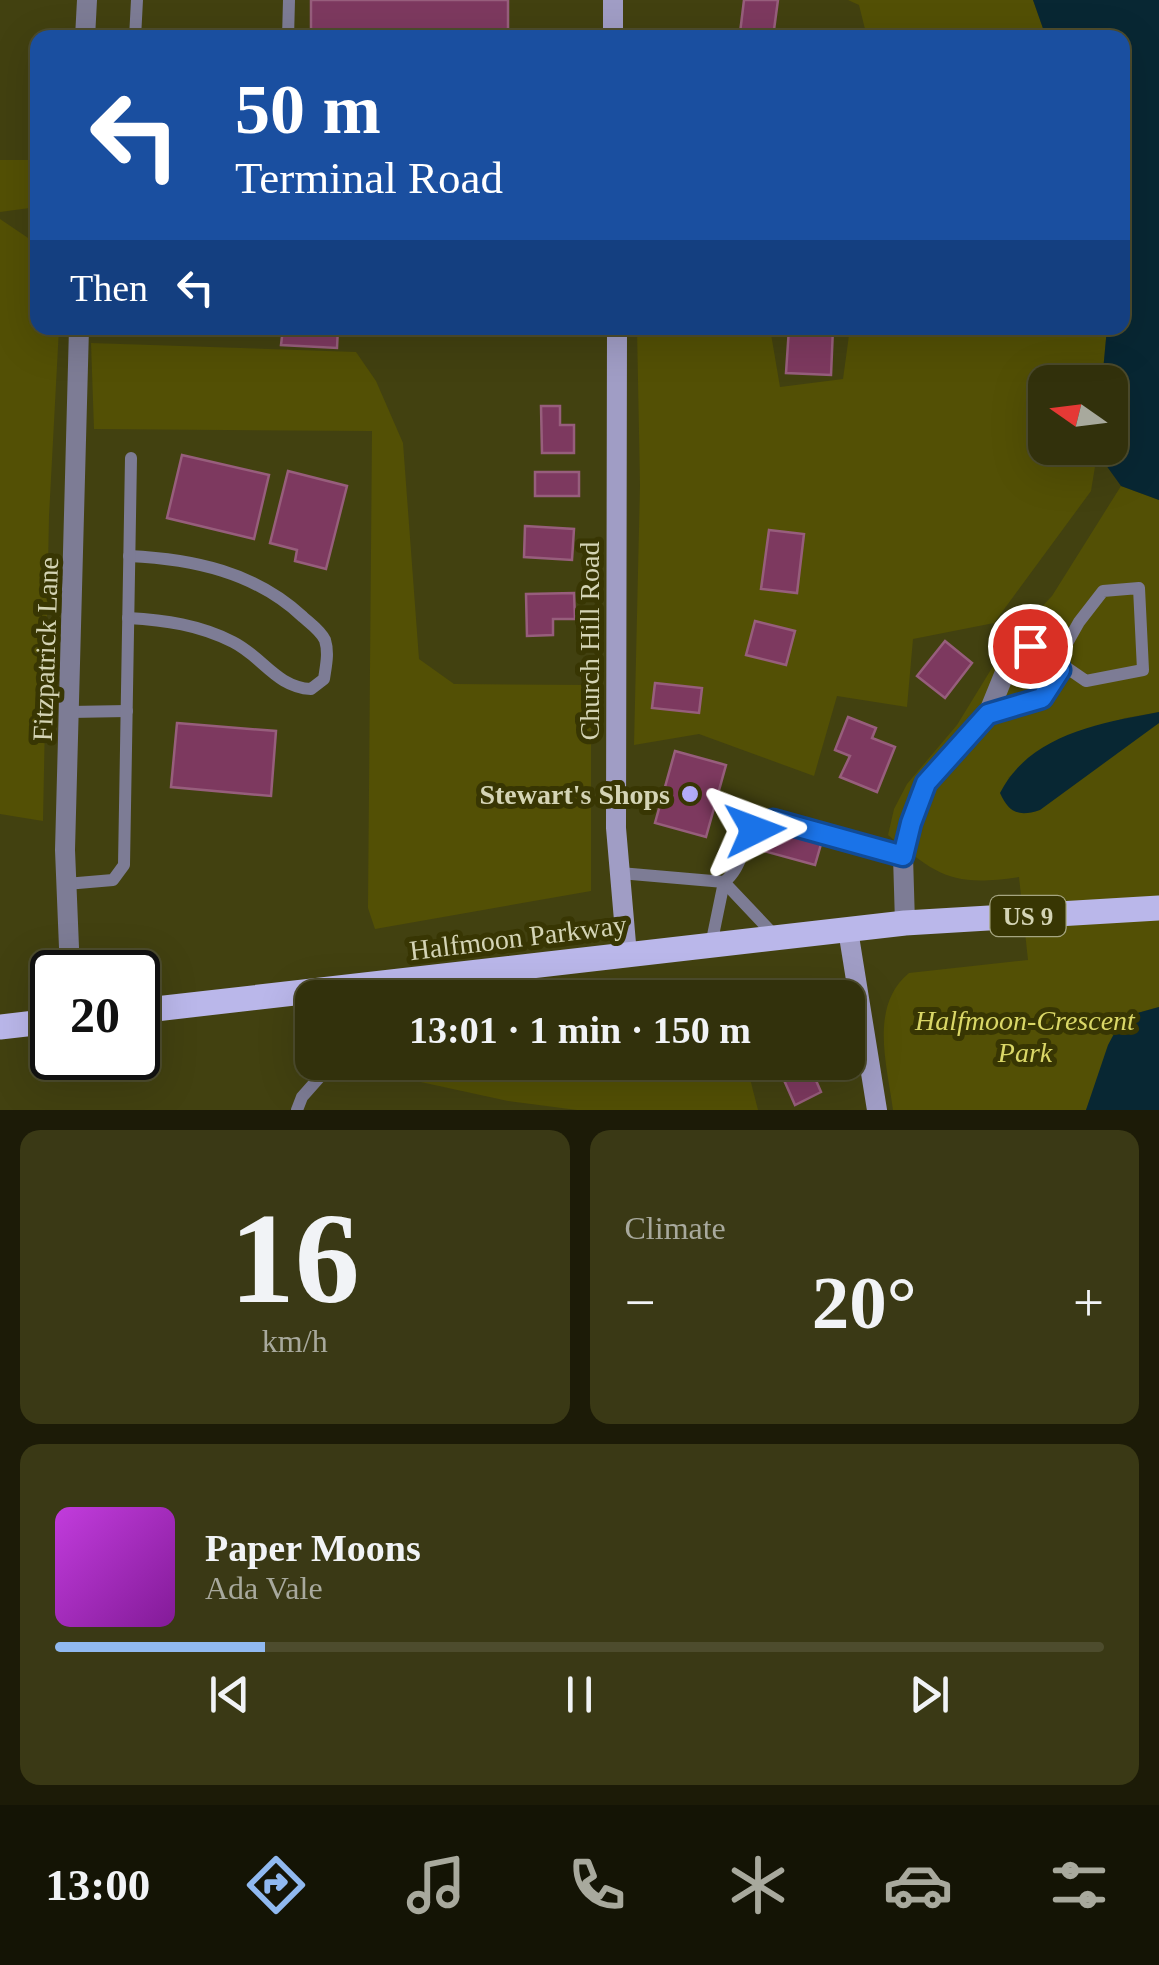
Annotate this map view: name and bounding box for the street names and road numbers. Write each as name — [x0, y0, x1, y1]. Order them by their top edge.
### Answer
street label: Church Hill Road — [574, 541, 605, 741]
street label: Fitzpatrick Lane — [27, 556, 64, 742]
road number: US 9 — [990, 896, 1066, 936]
street label: Halfmoon Parkway — [408, 909, 628, 966]

